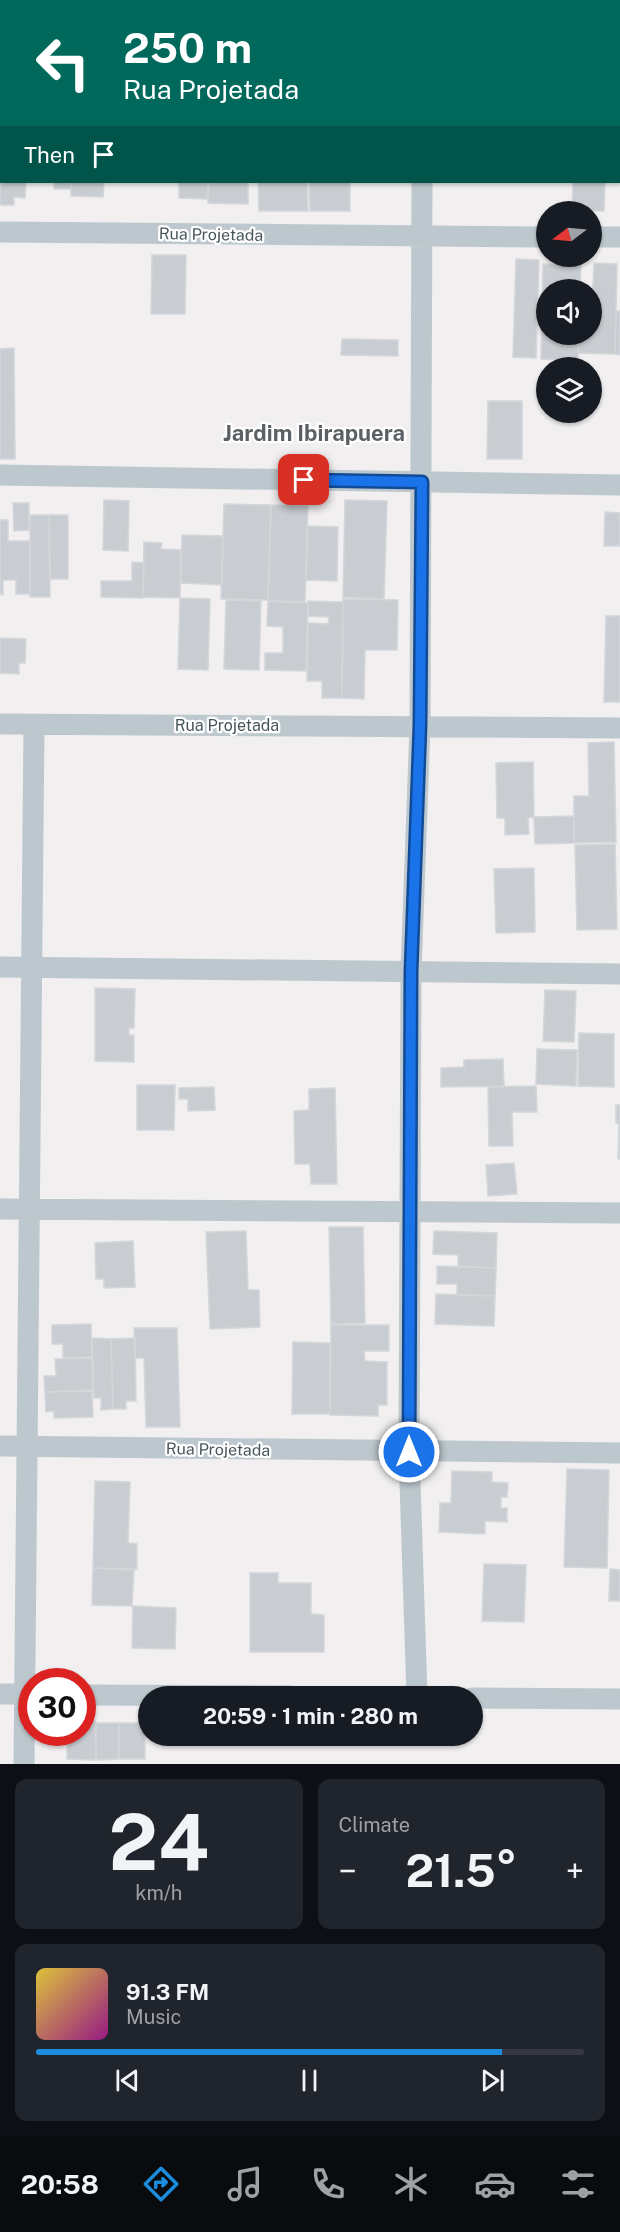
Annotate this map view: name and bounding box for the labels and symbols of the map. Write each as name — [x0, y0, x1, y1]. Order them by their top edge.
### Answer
north arrow — [536, 201, 602, 267]
street label: Rua Projetada — [159, 224, 263, 245]
district label: Jardim Ibirapuera — [223, 420, 405, 446]
pin — [278, 454, 329, 505]
street label: Rua Projetada — [175, 716, 279, 735]
position arrow — [377, 1420, 441, 1484]
street label: Rua Projetada — [166, 1439, 270, 1460]
speed limit sign: 30 — [18, 1668, 96, 1746]

